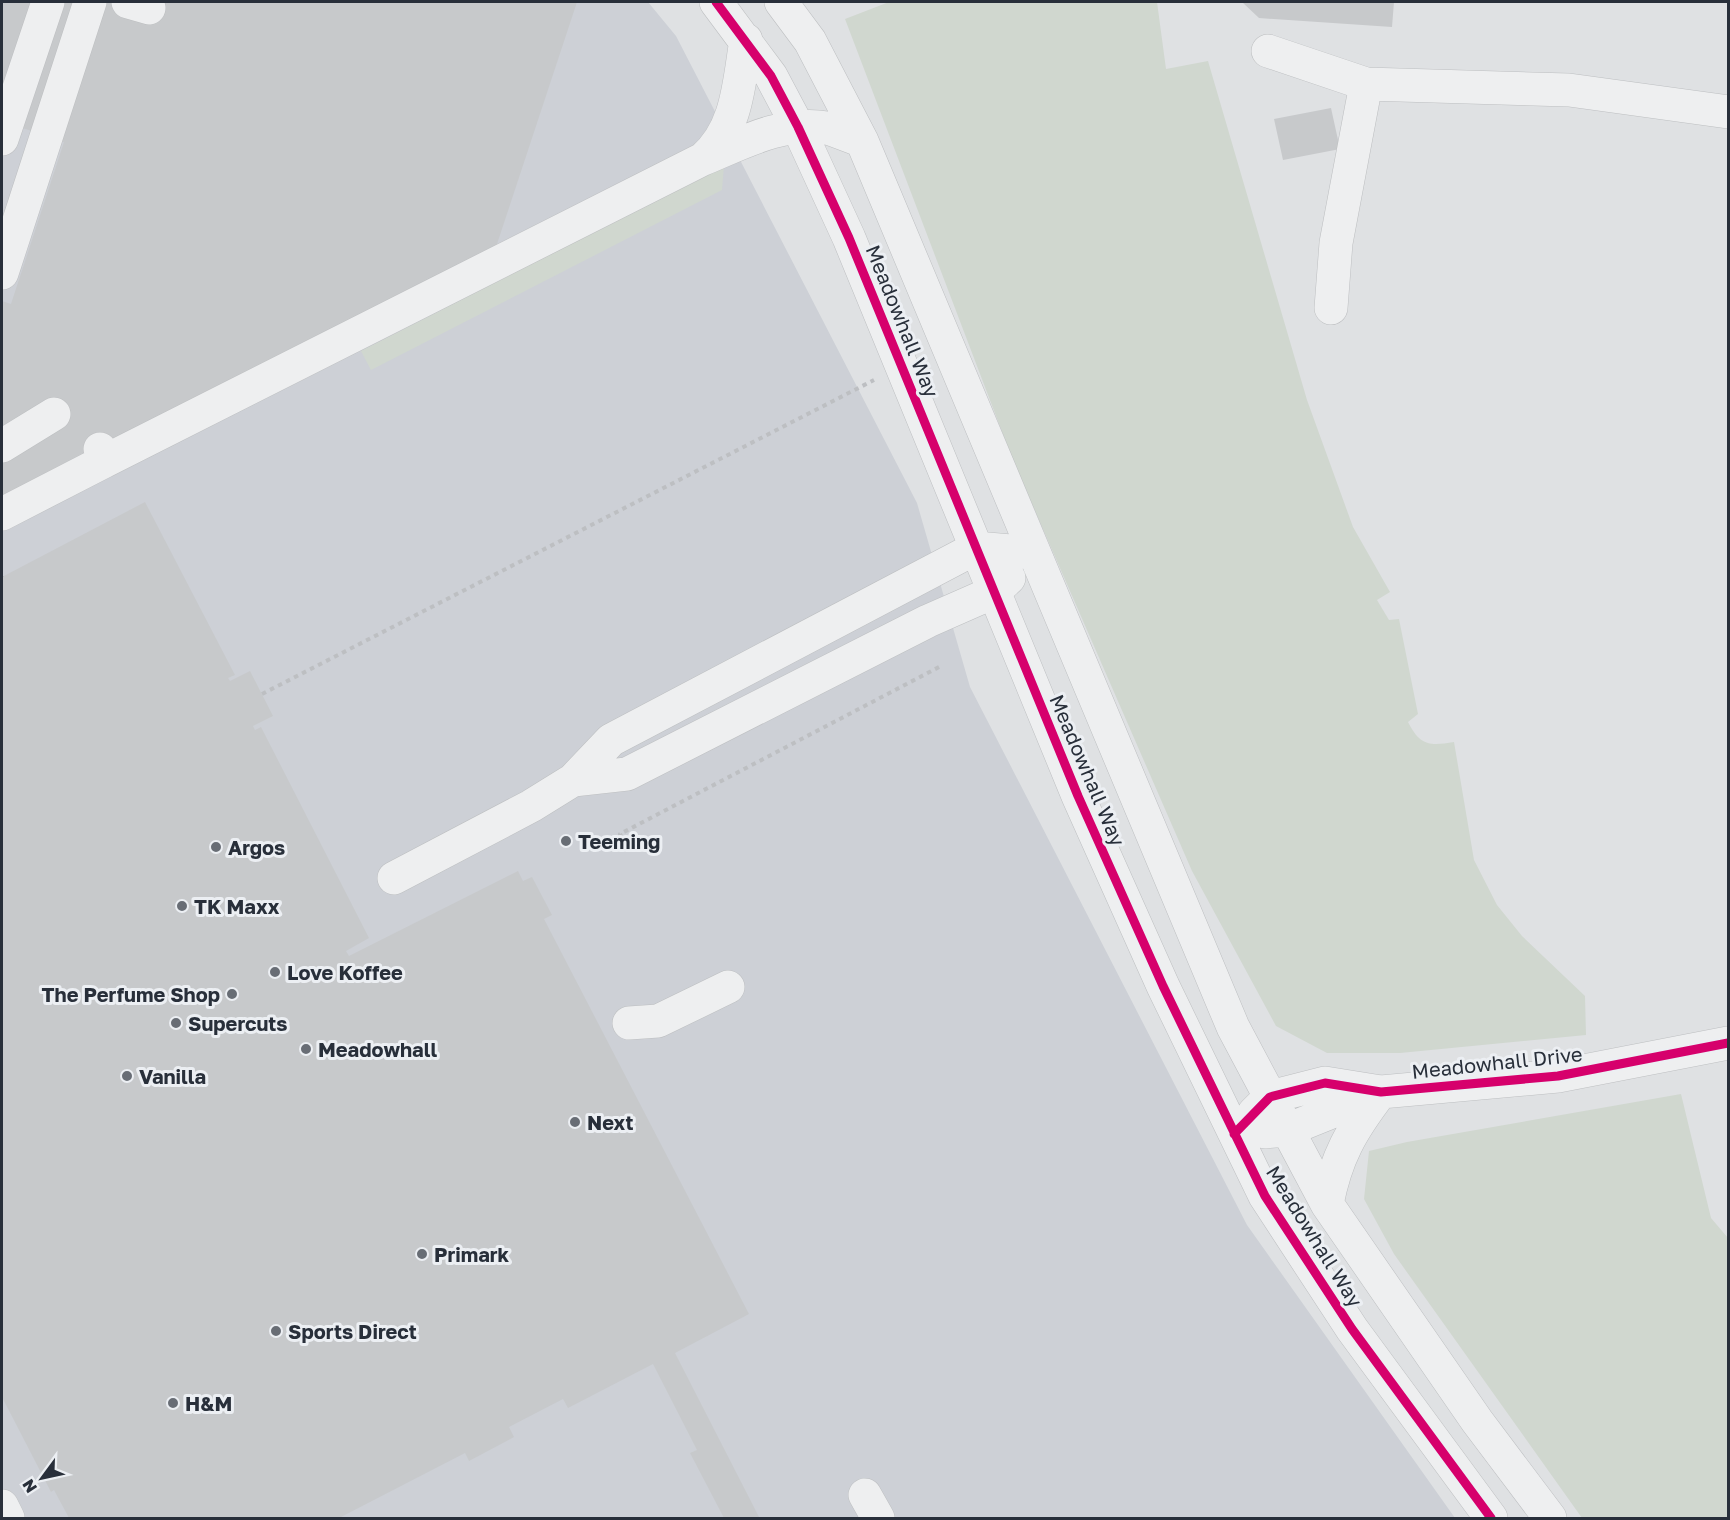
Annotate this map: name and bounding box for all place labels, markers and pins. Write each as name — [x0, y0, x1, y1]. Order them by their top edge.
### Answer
place label: Teeming — [578, 829, 660, 853]
marker: Teeming — [559, 834, 573, 848]
place label: Argos — [228, 835, 285, 859]
marker: Argos — [209, 840, 223, 854]
place label: TK Maxx — [194, 894, 280, 918]
marker: TK Maxx — [175, 899, 189, 913]
place label: Love Koffee — [287, 960, 403, 984]
marker: Love Koffee — [268, 965, 282, 979]
place label: The Perfume Shop — [42, 982, 220, 1006]
marker: The Perfume Shop — [225, 987, 239, 1001]
place label: Supercuts — [188, 1011, 288, 1035]
marker: Supercuts — [169, 1016, 183, 1030]
place label: Meadowhall — [318, 1037, 437, 1061]
marker: Meadowhall — [299, 1042, 313, 1056]
place label: Vanilla — [139, 1064, 206, 1088]
marker: Vanilla — [120, 1069, 134, 1083]
place label: Next — [587, 1110, 634, 1134]
marker: Next — [568, 1115, 582, 1129]
place label: Primark — [434, 1242, 510, 1266]
marker: Primark — [415, 1247, 429, 1261]
place label: Sports Direct — [288, 1319, 417, 1343]
marker: Sports Direct — [269, 1324, 283, 1338]
place label: H&M — [185, 1391, 232, 1415]
marker: H&M — [166, 1396, 180, 1410]

